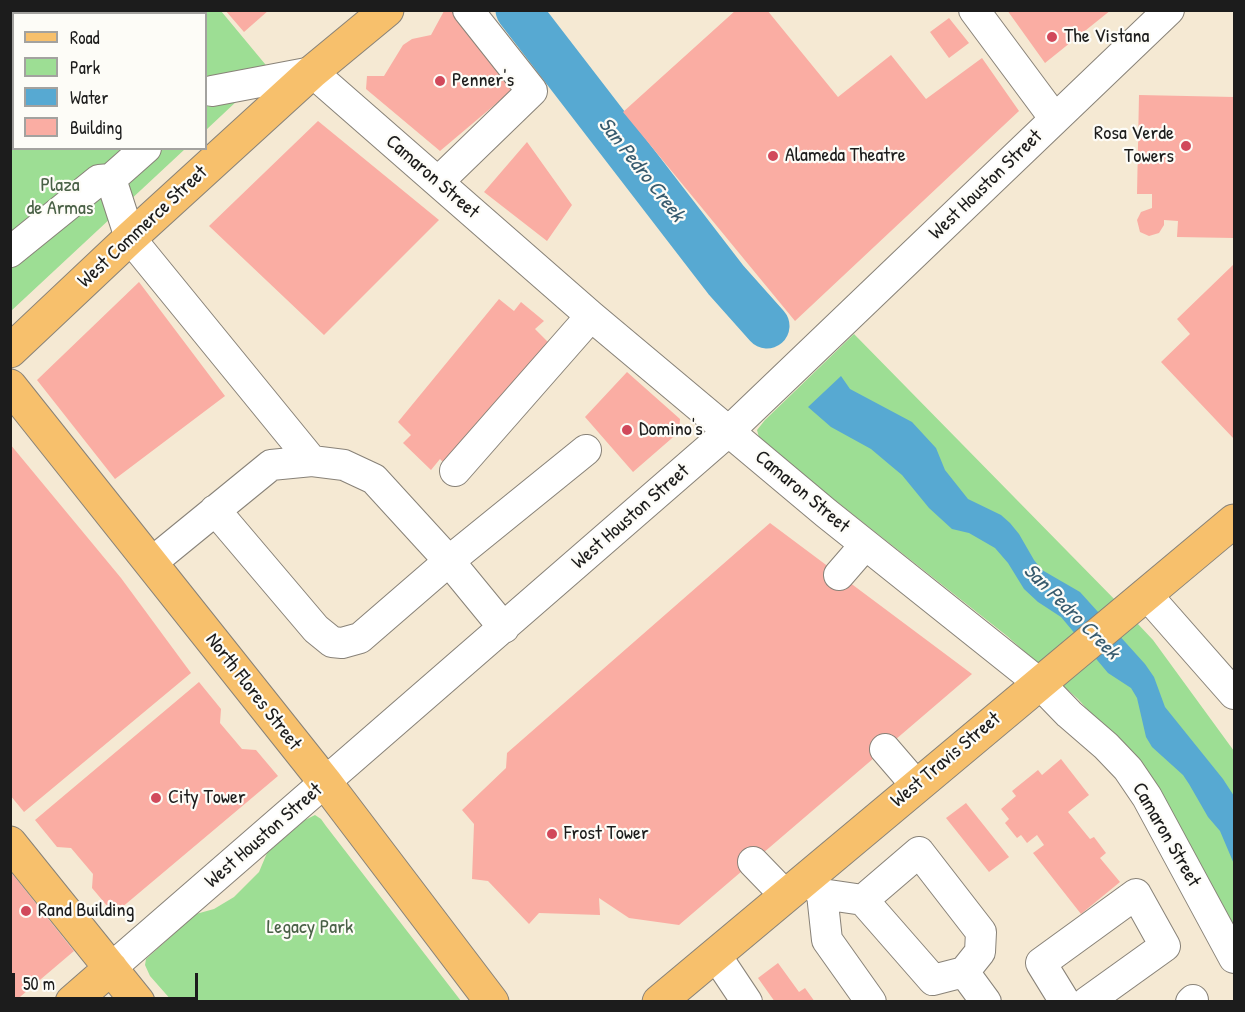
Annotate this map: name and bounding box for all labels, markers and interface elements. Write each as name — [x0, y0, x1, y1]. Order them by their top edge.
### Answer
legend — [12, 12, 207, 150]
text: Road — [70, 25, 100, 50]
place label: The Vistana — [1064, 25, 1149, 49]
marker: The Vistana — [1045, 30, 1059, 44]
text: Park — [70, 55, 100, 80]
place label: Penner's — [452, 69, 514, 93]
marker: Penner's — [433, 74, 447, 88]
text: Water — [70, 85, 108, 110]
water label: San Pedro Creek — [593, 113, 689, 227]
text: Building — [70, 115, 122, 140]
place label: Rosa Verde Towers — [1094, 122, 1174, 169]
street label: West Houston Street — [925, 125, 1047, 245]
street label: Camaron Street — [380, 130, 484, 224]
marker: Rosa Verde Towers — [1179, 139, 1193, 153]
place label: Alameda Theatre — [785, 144, 906, 168]
marker: Alameda Theatre — [766, 149, 780, 163]
street label: West Commerce Street — [73, 161, 213, 293]
park label: Plaza de Armas — [27, 174, 93, 221]
place label: Domino's — [639, 418, 703, 442]
marker: Domino's — [620, 423, 634, 437]
street label: Camaron Street — [750, 445, 854, 539]
street label: West Houston Street — [567, 459, 695, 575]
water label: San Pedro Creek — [1018, 559, 1124, 665]
street label: North Flores Street — [200, 629, 306, 755]
street label: West Travis Street — [886, 707, 1006, 813]
street label: West Houston Street — [200, 778, 328, 894]
street label: Camaron Street — [1127, 779, 1205, 891]
place label: City Tower — [168, 786, 246, 810]
marker: City Tower — [149, 791, 163, 805]
place label: Frost Tower — [564, 822, 649, 846]
marker: Frost Tower — [545, 827, 559, 841]
place label: Rand Building — [38, 899, 135, 923]
marker: Rand Building — [19, 904, 33, 918]
park label: Legacy Park — [267, 916, 353, 940]
scale bar — [15, 961, 201, 999]
text: 50 m — [23, 971, 55, 996]

